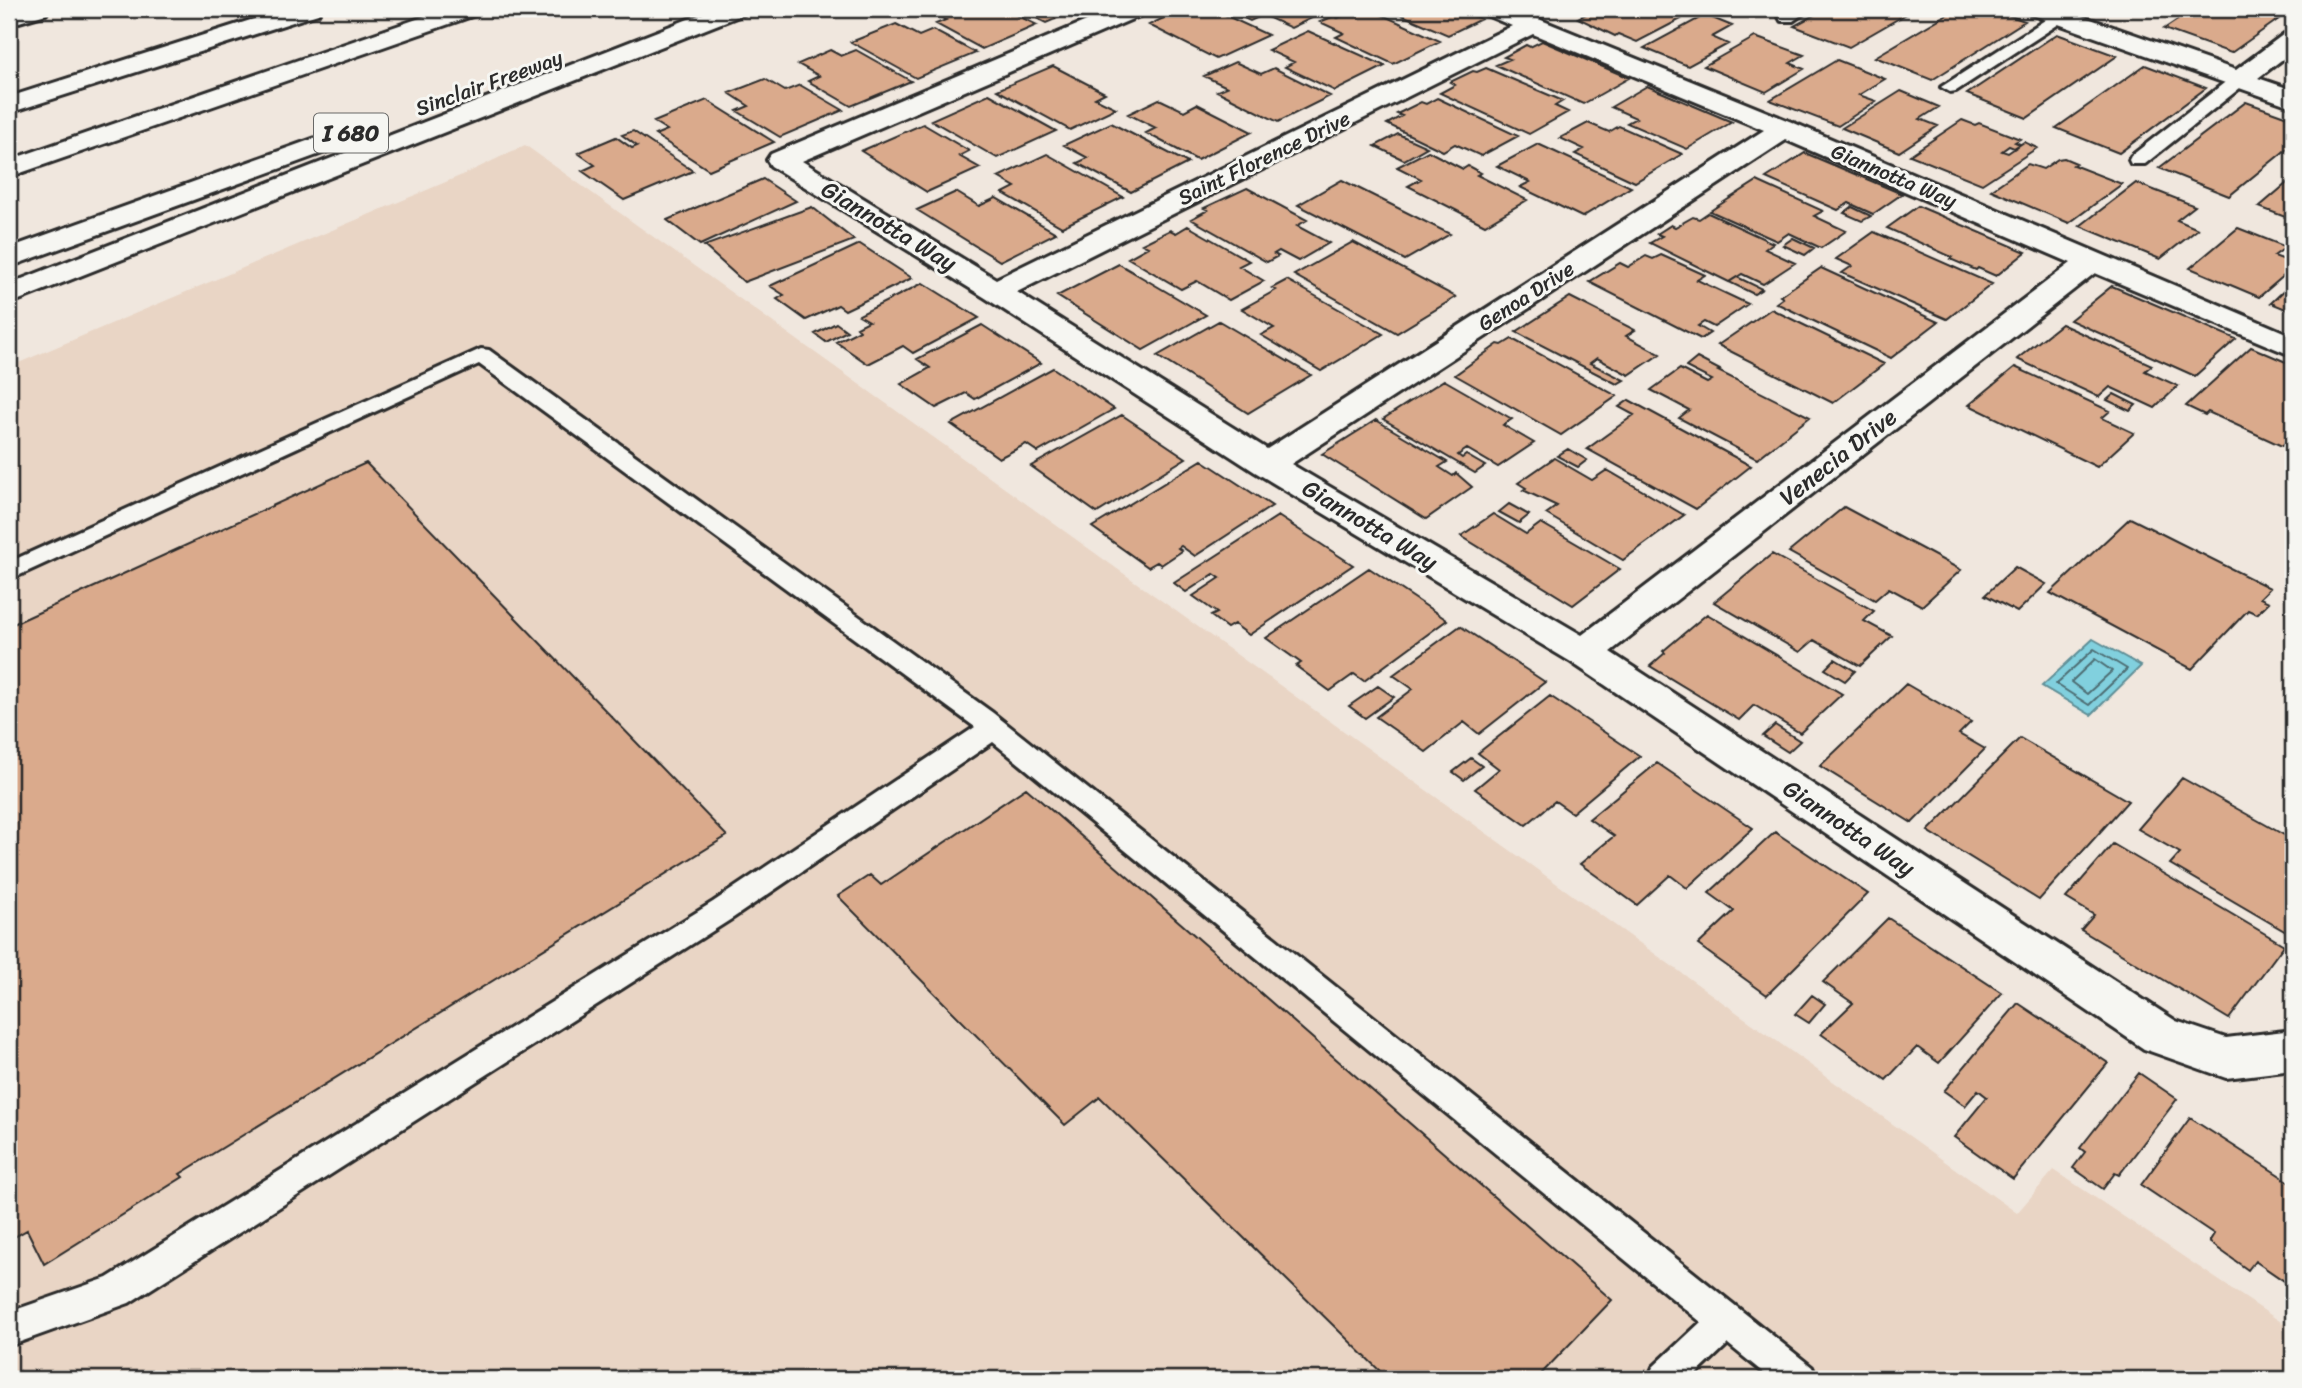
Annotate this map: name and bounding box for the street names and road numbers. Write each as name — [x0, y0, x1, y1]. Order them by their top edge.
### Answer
street label: Sinclair Freeway — [410, 39, 568, 127]
street label: Saint Florence Drive — [1171, 100, 1357, 216]
road number: I 680 — [314, 114, 388, 152]
street label: Giannotta Way — [1825, 132, 1963, 220]
street label: Giannotta Way — [813, 169, 966, 284]
street label: Genoa Drive — [1470, 250, 1582, 342]
street label: Venecia Drive — [1770, 397, 1907, 517]
street label: Giannotta Way — [1294, 468, 1447, 583]
street label: Giannotta Way — [1774, 768, 1924, 888]

